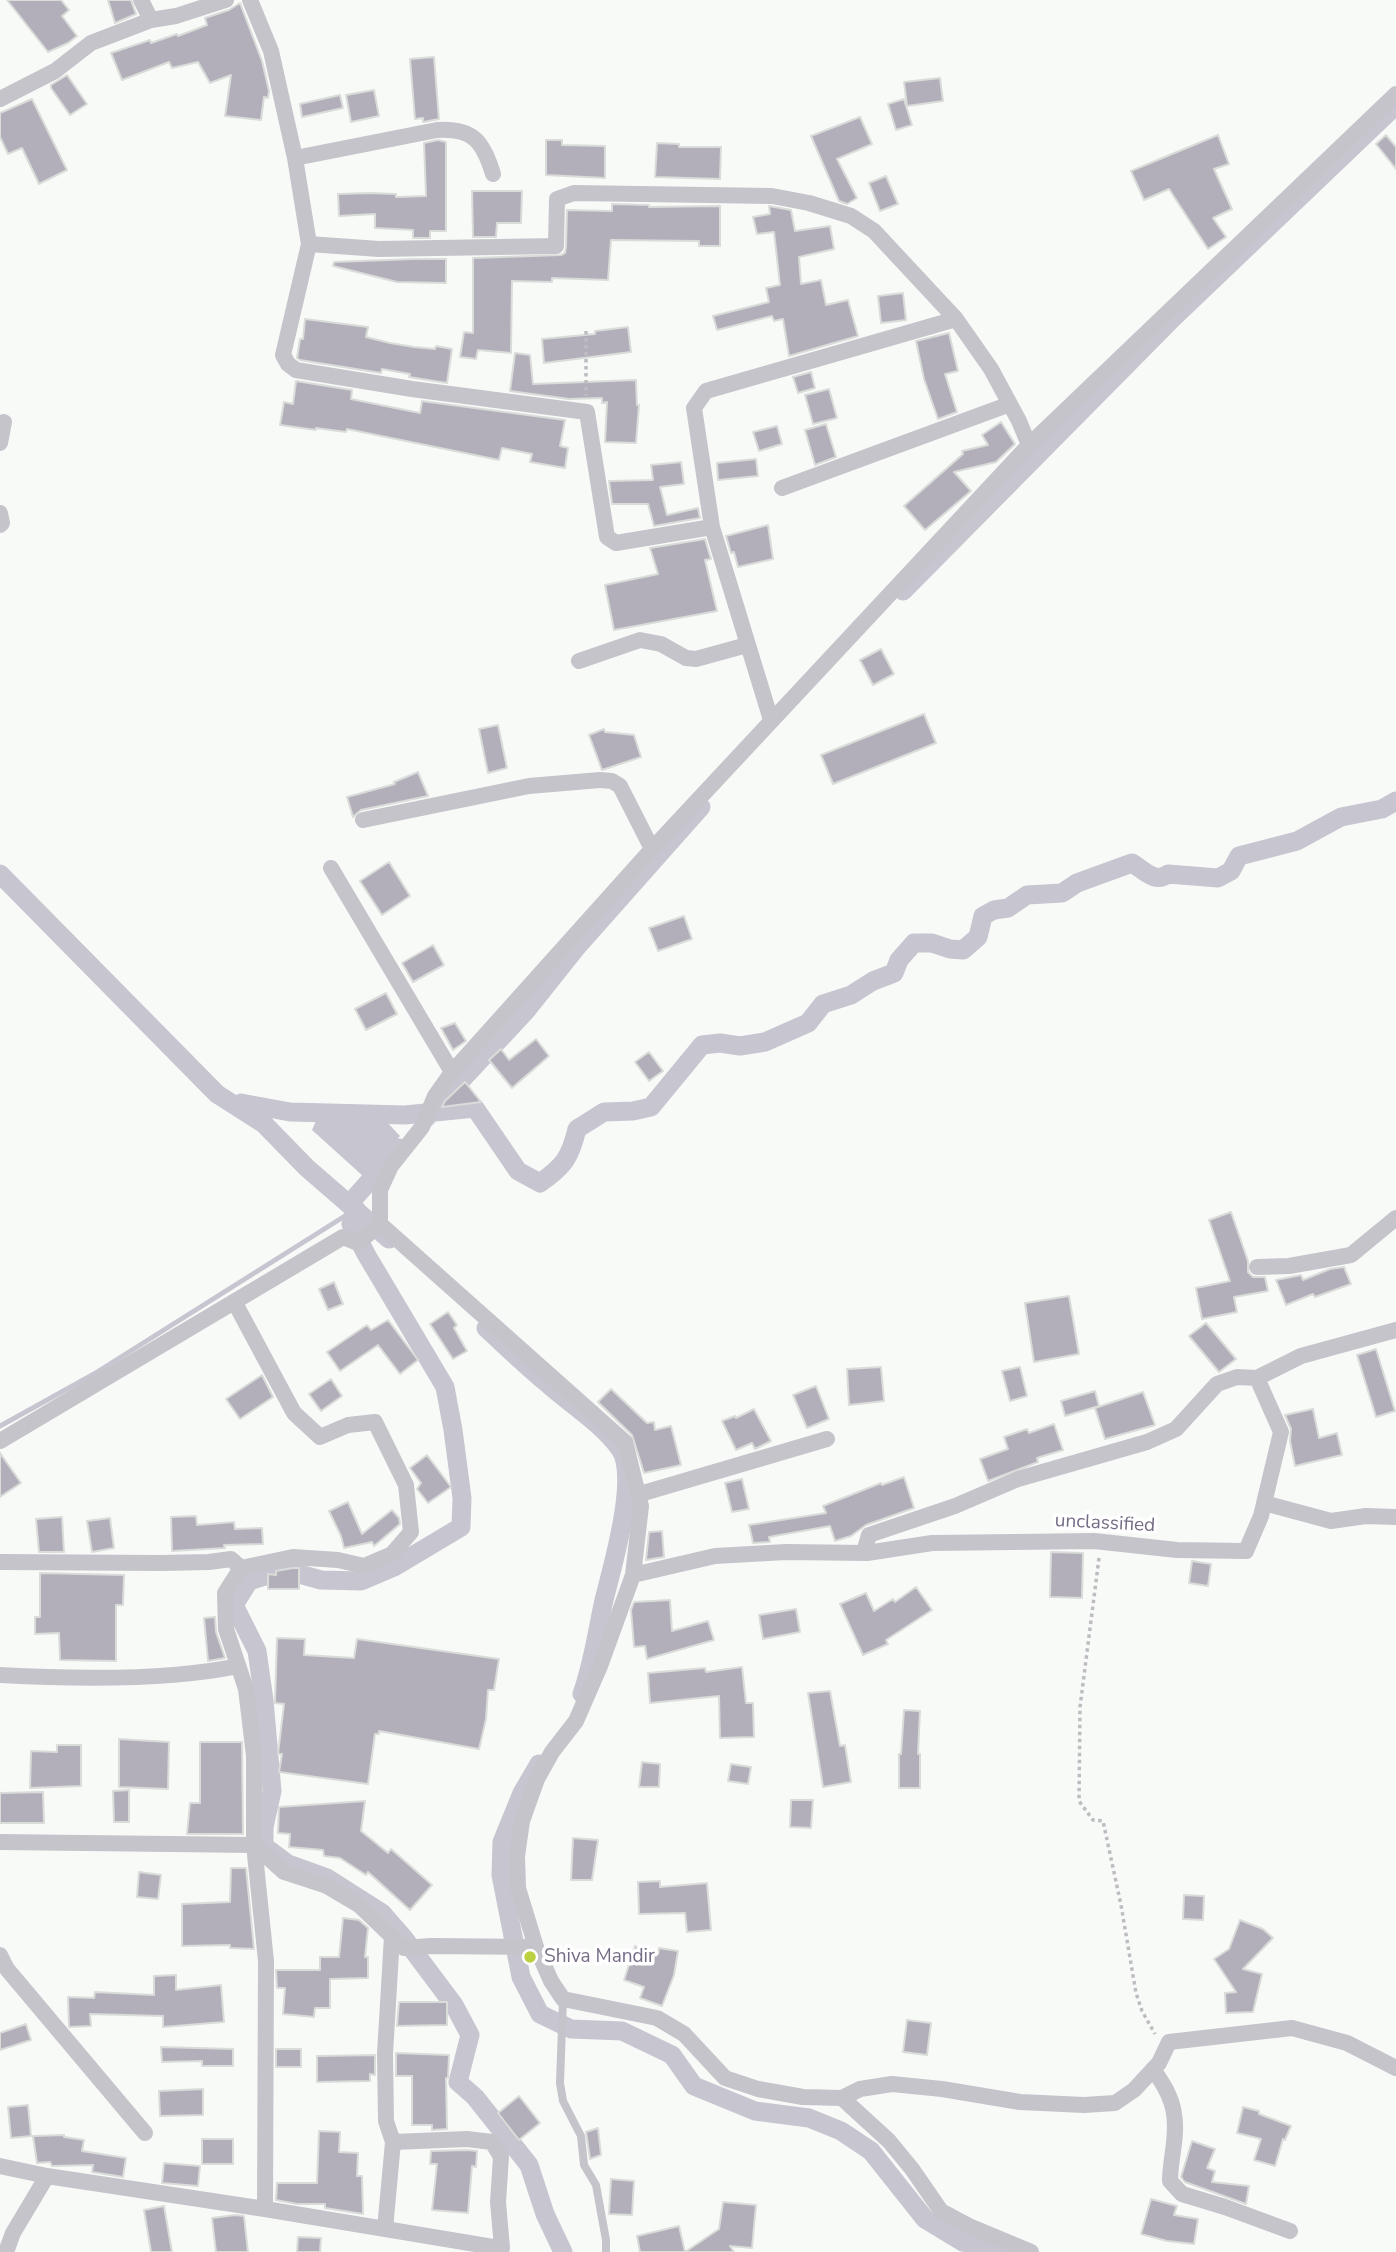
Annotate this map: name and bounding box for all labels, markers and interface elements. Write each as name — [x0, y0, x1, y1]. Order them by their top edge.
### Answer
street label: unclassified — [1054, 1510, 1156, 1538]
place label: Shiva Mandir — [544, 1946, 655, 1968]
marker: Shiva Mandir — [522, 1949, 538, 1965]

